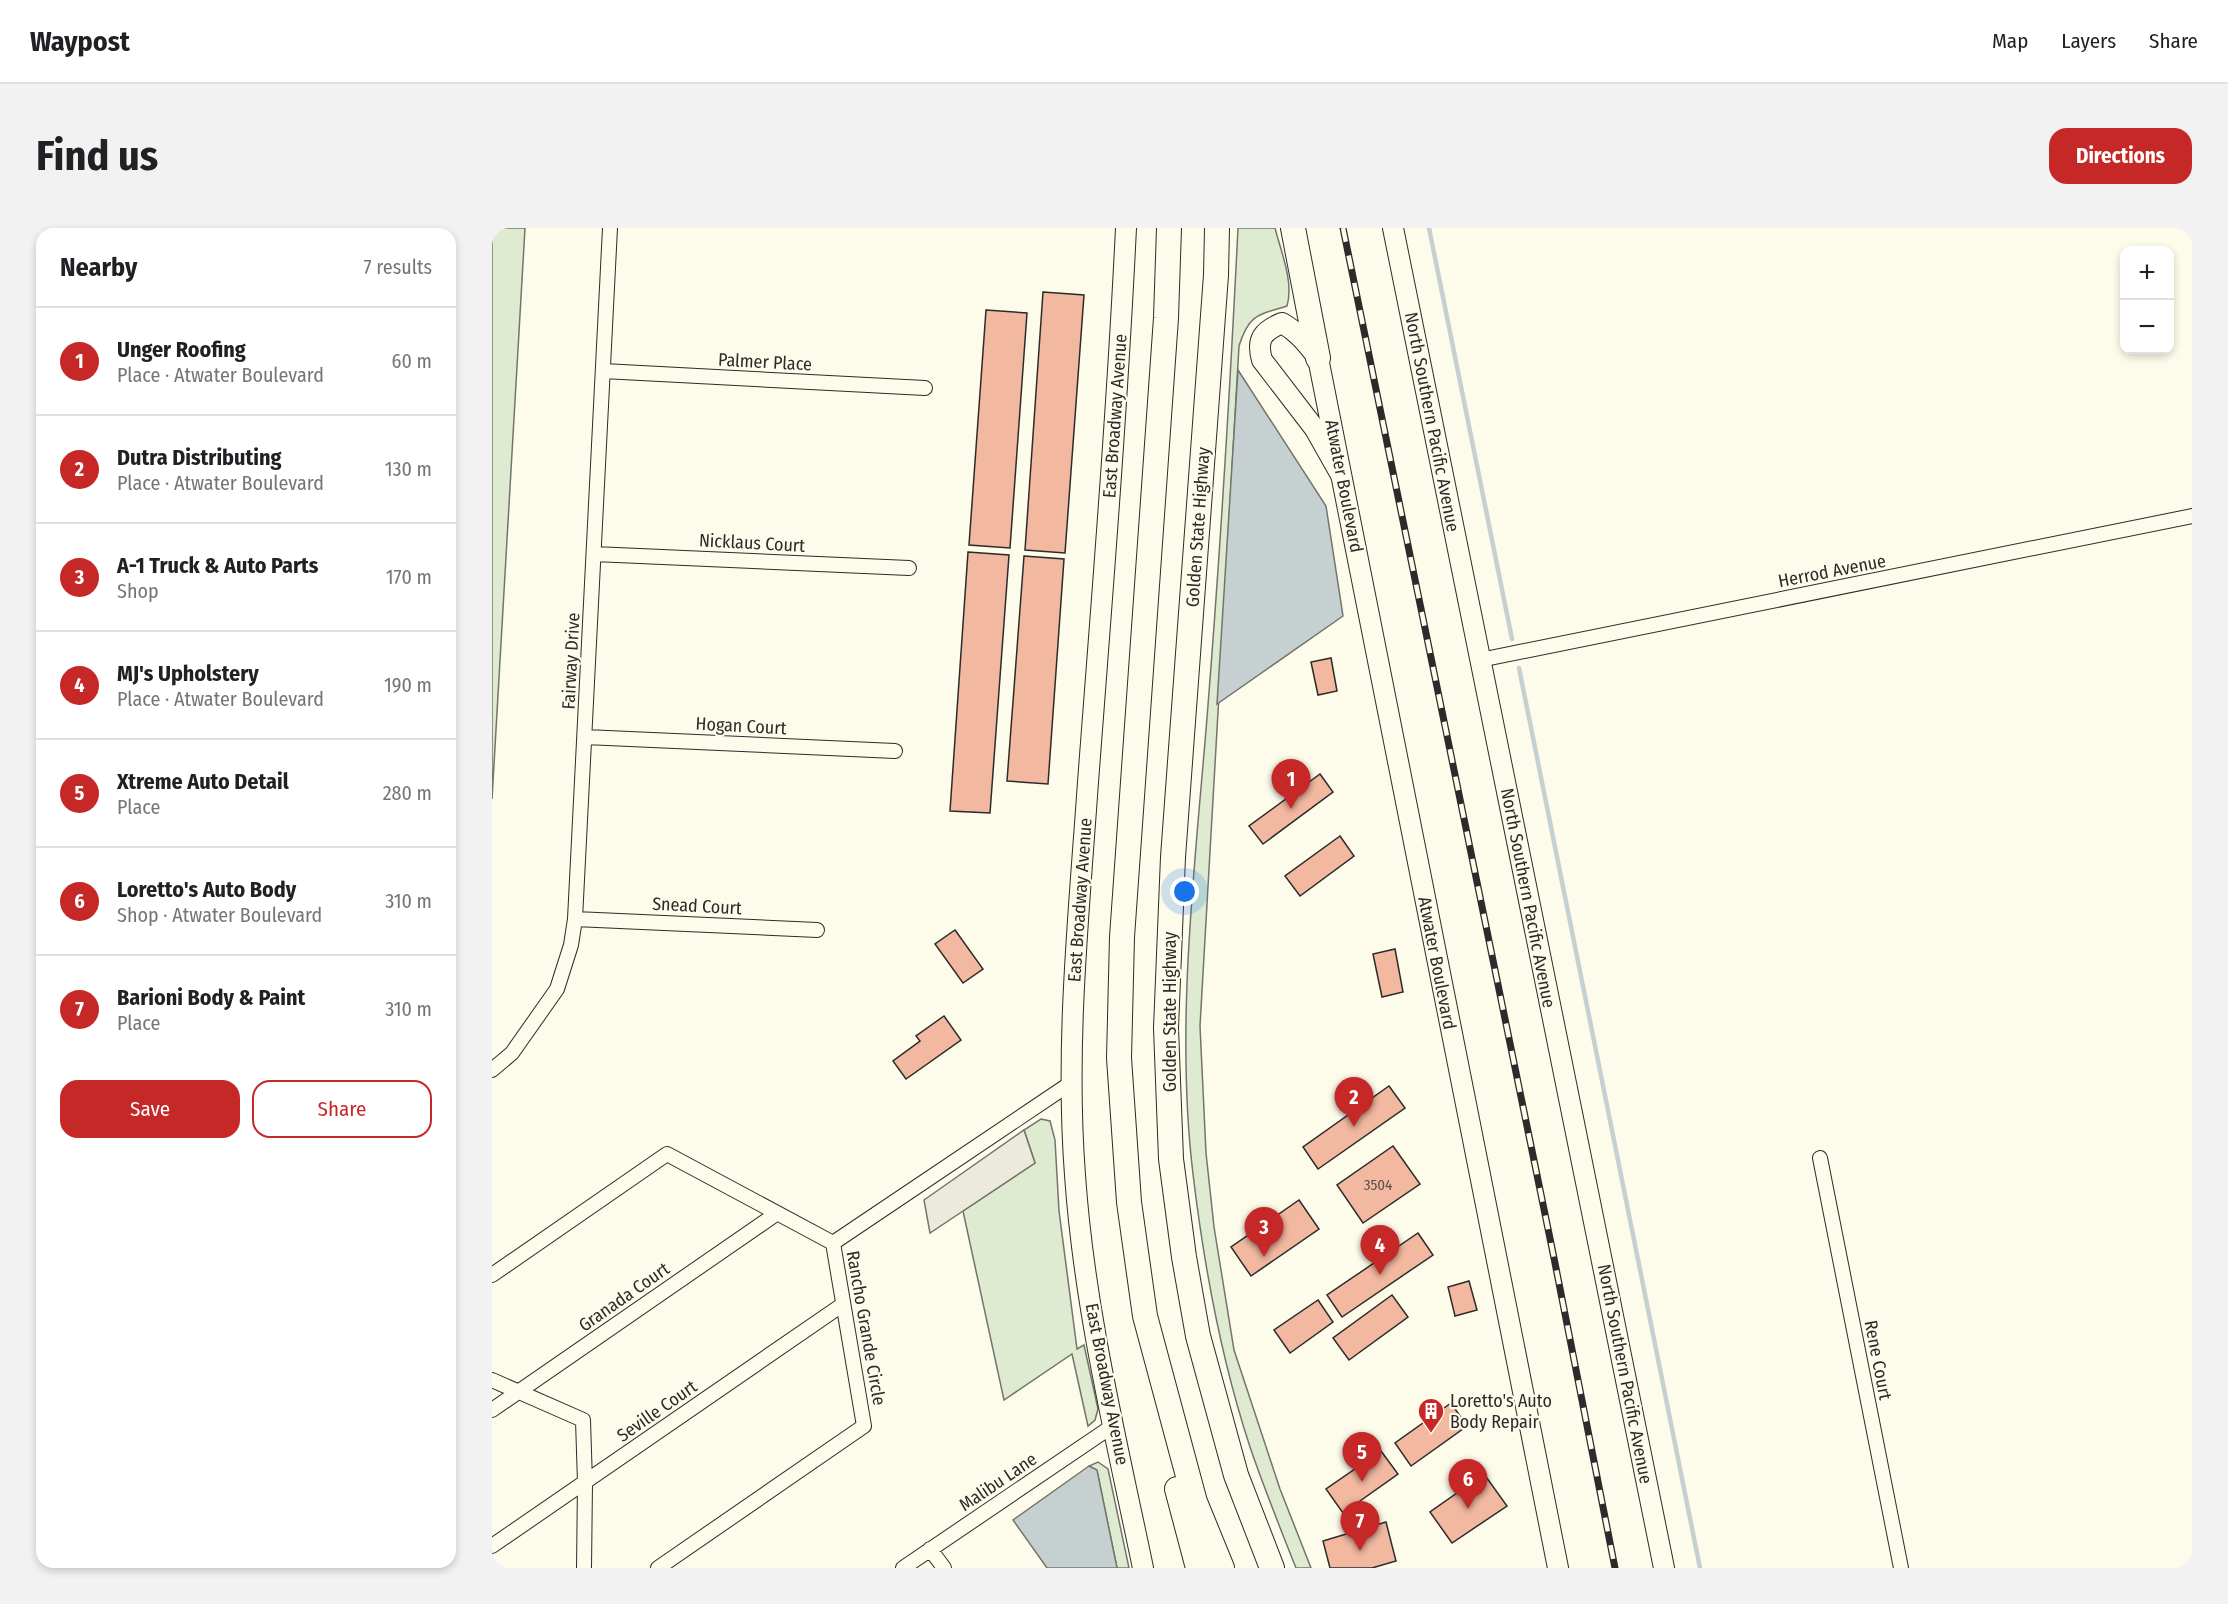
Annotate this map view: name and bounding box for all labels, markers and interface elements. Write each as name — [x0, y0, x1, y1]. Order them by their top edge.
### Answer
text: Waypost — [30, 25, 130, 58]
text: Map — [1992, 28, 2028, 54]
text: Layers — [2061, 28, 2116, 54]
text: Share — [2149, 28, 2198, 54]
button: Directions — [2049, 128, 2192, 184]
text: Find us — [36, 131, 158, 181]
map controls — [2120, 246, 2174, 354]
button: + — [2120, 246, 2174, 300]
text: Nearby — [60, 252, 137, 283]
text: 7 results — [364, 255, 432, 279]
button: − — [2120, 300, 2174, 354]
street label: North Southern Pacific Avenue — [1400, 310, 1464, 534]
street label: East Broadway Avenue — [1098, 333, 1132, 499]
text: Unger Roofing — [117, 336, 246, 363]
text: 1 — [75, 349, 84, 373]
text: 60 m — [392, 349, 432, 373]
street label: Palmer Place — [717, 349, 813, 375]
text: Place · Atwater Boulevard — [117, 363, 324, 387]
street label: Atwater Boulevard — [1320, 418, 1368, 554]
text: Dutra Distributing — [117, 444, 281, 471]
street label: Golden State Highway — [1181, 446, 1215, 608]
text: 2 — [75, 457, 84, 481]
text: 130 m — [385, 457, 432, 481]
text: Place · Atwater Boulevard — [117, 471, 324, 495]
street label: Nicklaus Court — [698, 529, 806, 557]
street label: Herrod Avenue — [1776, 550, 1888, 592]
text: A-1 Truck & Auto Parts — [117, 552, 318, 579]
text: 3 — [75, 565, 84, 589]
text: 170 m — [386, 565, 432, 589]
text: Shop — [117, 579, 159, 603]
street label: Fairway Drive — [557, 612, 585, 710]
text: MJ's Upholstery — [117, 660, 259, 687]
text: 4 — [74, 673, 85, 697]
text: 190 m — [384, 673, 432, 697]
text: Place · Atwater Boulevard — [117, 687, 324, 711]
street label: Hogan Court — [695, 713, 787, 739]
pin: 1 — [1272, 760, 1310, 809]
text: Xtreme Auto Detail — [117, 768, 289, 795]
text: 5 — [75, 781, 84, 805]
text: 280 m — [383, 781, 432, 805]
street label: North Southern Pacific Avenue — [1496, 786, 1560, 1010]
text: Place — [117, 795, 160, 819]
street label: East Broadway Avenue — [1063, 817, 1097, 983]
text: Loretto's Auto Body — [117, 876, 296, 903]
your location — [1170, 877, 1199, 906]
text: 6 — [74, 889, 85, 913]
text: 310 m — [385, 889, 432, 913]
street label: Snead Court — [652, 893, 742, 919]
street label: Atwater Boulevard — [1413, 895, 1461, 1031]
text: Shop · Atwater Boulevard — [117, 903, 322, 927]
street label: Golden State Highway — [1159, 932, 1181, 1092]
text: Barioni Body & Paint — [117, 984, 305, 1011]
text: 7 — [75, 997, 84, 1021]
text: 310 m — [385, 997, 432, 1021]
text: Place — [117, 1011, 160, 1035]
pin: 2 — [1334, 1078, 1374, 1127]
button: Save — [60, 1080, 240, 1138]
button: Share — [252, 1080, 432, 1138]
house number: 3504 — [1364, 1176, 1392, 1194]
pin: 3 — [1244, 1208, 1284, 1257]
pin: 4 — [1360, 1226, 1400, 1275]
street label: Rancho Grande Circle — [842, 1249, 890, 1407]
street label: Granada Court — [574, 1258, 674, 1336]
street label: North Southern Pacific Avenue — [1593, 1262, 1657, 1486]
street label: East Broadway Avenue — [1081, 1301, 1134, 1467]
street label: Rene Court — [1859, 1318, 1897, 1402]
street label: Seville Court — [613, 1375, 701, 1447]
place label: Loretto's Auto Body Repair — [1450, 1390, 1552, 1433]
building icon: Loretto's Auto Body Repair — [1416, 1396, 1446, 1434]
pin: 5 — [1342, 1432, 1382, 1482]
street label: Malibu Lane — [955, 1448, 1041, 1516]
pin: 6 — [1448, 1460, 1488, 1509]
pin: 7 — [1340, 1502, 1380, 1551]

